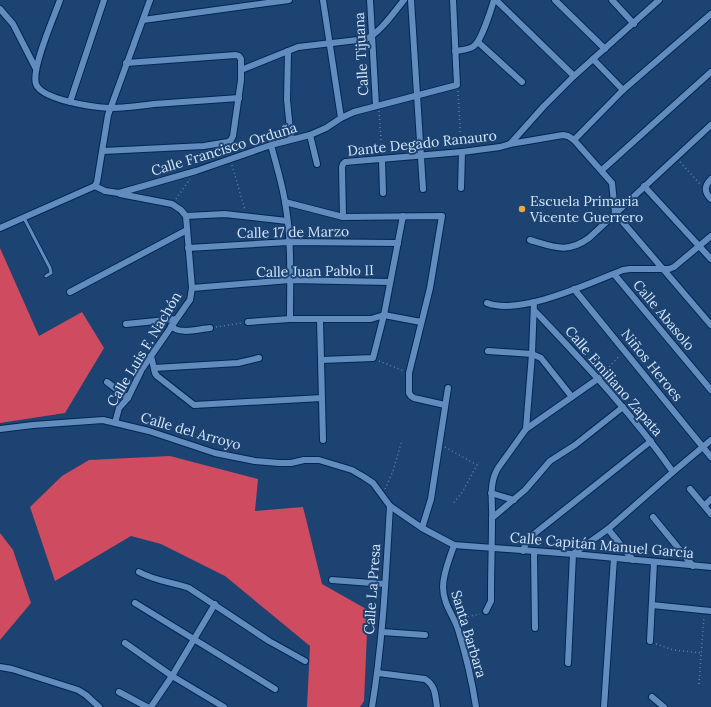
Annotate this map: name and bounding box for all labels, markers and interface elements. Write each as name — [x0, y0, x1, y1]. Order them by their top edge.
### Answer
street label: Calle Tijuana — [350, 12, 372, 96]
street label: Calle Francisco Orduña — [149, 118, 299, 180]
street label: Dante Degado Ranauro — [346, 126, 498, 160]
place label: Escuela Primaria Vicente Guerrero — [529, 192, 643, 226]
marker: Escuela Primaria Vicente Guerrero — [517, 204, 527, 214]
street label: Calle 17 de Marzo — [237, 222, 349, 242]
street label: Calle Juan Pablo II — [256, 261, 374, 281]
street label: Calle Abasolo — [629, 276, 699, 354]
street label: Calle Luis F. Nachón — [103, 288, 186, 410]
street label: Calle Emiliano Zapata — [561, 322, 667, 440]
street label: Niños Heroes — [617, 325, 687, 405]
street label: Calle del Arroyo — [139, 408, 243, 454]
street label: Calle Capitán Manuel García — [509, 528, 695, 562]
street label: Calle La Presa — [360, 543, 384, 635]
street label: Santa Barbara — [447, 588, 491, 680]

